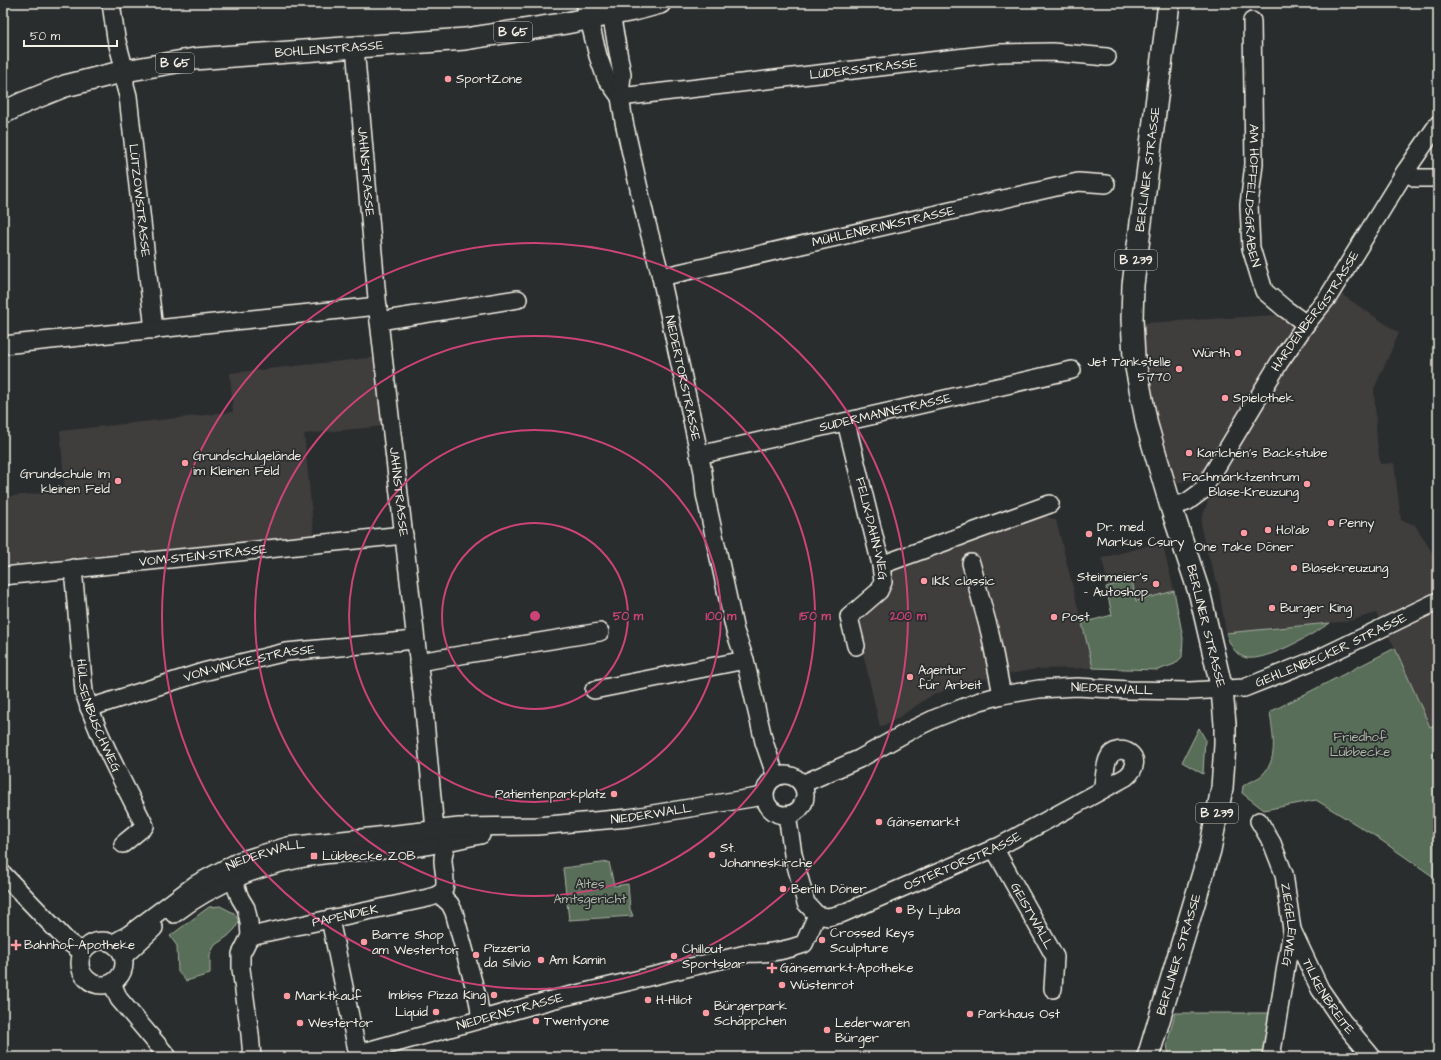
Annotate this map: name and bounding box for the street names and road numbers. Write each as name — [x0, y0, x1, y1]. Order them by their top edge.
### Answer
road number: B 65 — [494, 22, 532, 42]
street label: BOHLENSTRASSE — [274, 36, 384, 62]
road number: B 65 — [156, 53, 194, 73]
street label: LÜDERSSTRASSE — [808, 54, 919, 84]
street label: BERLINER STRASSE — [1131, 105, 1165, 233]
street label: AM HOFFELDSGRABEN — [1240, 124, 1265, 269]
street label: JAHNSTRASSE — [353, 126, 379, 217]
street label: LÜTZOWSTRASSE — [124, 143, 155, 258]
street label: MÜHLENBRINKSTRASSE — [810, 201, 957, 251]
street label: HARDENBERGSTRASSE — [1267, 247, 1363, 375]
road number: B 239 — [1115, 250, 1157, 270]
street label: NIEDERTORSTRASSE — [661, 314, 705, 443]
street label: SUDERMANNSTRASSE — [817, 389, 953, 436]
street label: JAHNSTRASSE — [385, 446, 413, 538]
street label: FELIX-DAHN-WEG — [851, 476, 892, 581]
street label: VOM-STEIN-STRASSE — [138, 540, 268, 571]
street label: BERLINER STRASSE — [1182, 563, 1230, 690]
street label: GEHLENBECKER STRASSE — [1253, 608, 1410, 692]
street label: VON-VINCKE-STRASSE — [181, 640, 316, 687]
street label: HÜLSENBUSCHWEG — [72, 658, 125, 775]
street label: NIEDERWALL — [1071, 678, 1153, 699]
street label: NIEDERWALL — [610, 799, 693, 828]
road number: B 239 — [1196, 803, 1238, 823]
street label: OSTERTORSTRASSE — [901, 827, 1025, 895]
street label: NIEDERWALL — [223, 835, 306, 875]
street label: GEISTWALL — [1006, 879, 1058, 953]
street label: ZIEGELEIWEG — [1276, 882, 1301, 968]
street label: BERLINER STRASSE — [1152, 891, 1205, 1017]
street label: PAPENDIEK — [310, 900, 380, 932]
street label: TILKENBREITE — [1298, 956, 1359, 1039]
street label: NIEDERNSTRASSE — [454, 988, 565, 1035]

